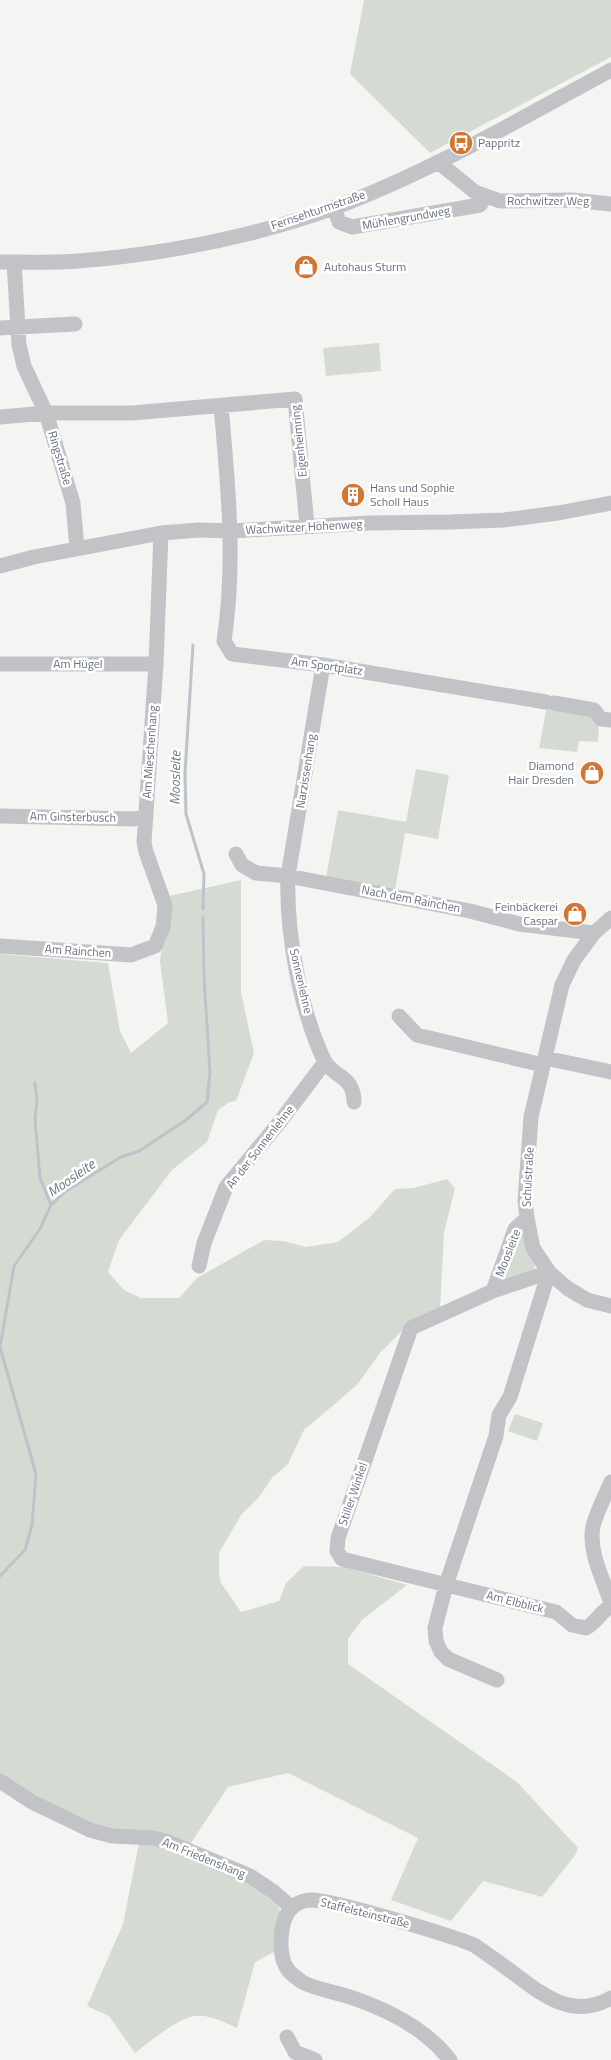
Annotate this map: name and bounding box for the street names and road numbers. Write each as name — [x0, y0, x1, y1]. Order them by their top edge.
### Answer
street label: Fernsehturmstraße — [268, 185, 367, 235]
street label: Rochwitzer Weg — [507, 191, 589, 210]
street label: Mühlengrundweg — [360, 200, 451, 235]
street label: Eigenheimring — [285, 404, 312, 478]
street label: Ringstraße — [43, 429, 78, 487]
street label: Wachwitzer Höhenweg — [245, 514, 363, 539]
street label: Am Sportplatz — [290, 651, 364, 680]
street label: Am Hügel — [53, 654, 103, 673]
street label: Am Mieschenhang — [137, 705, 162, 799]
street label: Narzissenhang — [290, 732, 321, 810]
street label: Am Ginsterbusch — [30, 806, 116, 827]
street label: Nach dem Rainchen — [360, 880, 462, 917]
street label: Am Rainchen — [44, 939, 112, 962]
street label: Sonnenlehne — [285, 947, 318, 1015]
street label: An der Sonnenlehne — [221, 1101, 298, 1193]
street label: Schulstraße — [516, 1146, 539, 1208]
street label: Moosleite — [490, 1226, 525, 1280]
street label: Stiller Winkel — [333, 1460, 372, 1528]
street label: Am Elbblick — [485, 1585, 546, 1618]
street label: Am Friedenshang — [160, 1832, 249, 1883]
street label: Staffelsteinstraße — [319, 1892, 412, 1933]

